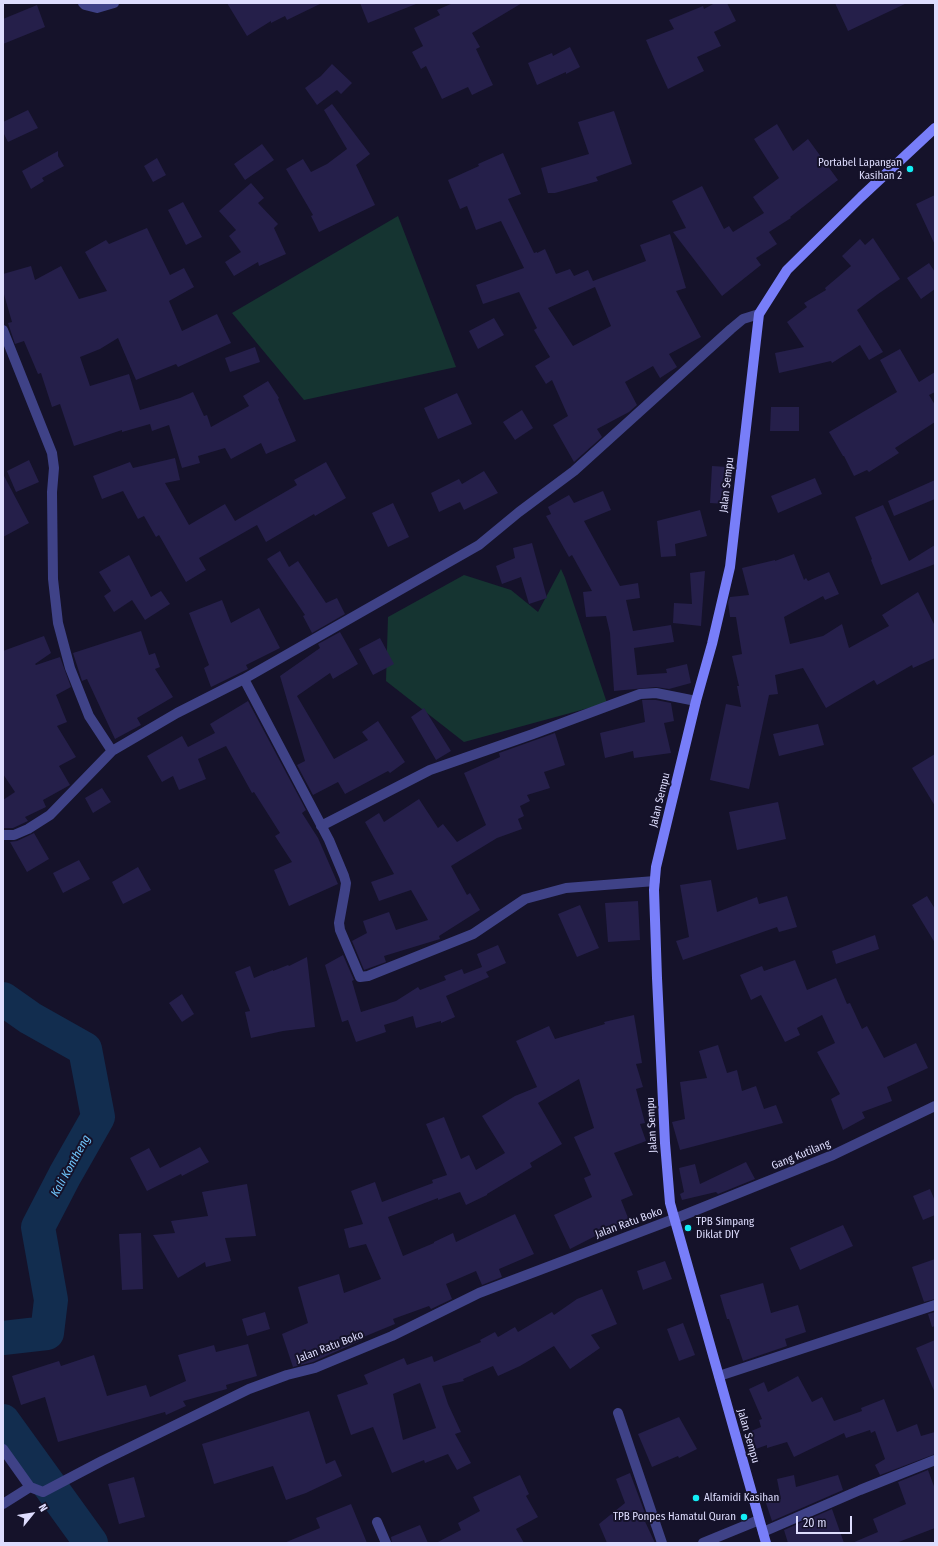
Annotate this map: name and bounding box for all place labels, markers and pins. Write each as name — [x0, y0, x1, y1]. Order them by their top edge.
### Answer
place label: Portabel Lapangan Kasihan 2 — [818, 156, 902, 182]
marker: Portabel Lapangan Kasihan 2 — [905, 164, 915, 174]
place label: TPB Simpang Diklat DIY — [696, 1215, 754, 1241]
marker: TPB Simpang Diklat DIY — [683, 1223, 693, 1233]
place label: Alfamidi Kasihan — [704, 1491, 779, 1505]
marker: Alfamidi Kasihan — [691, 1493, 701, 1503]
place label: TPB Ponpes Hamatul Quran — [613, 1510, 736, 1524]
marker: TPB Ponpes Hamatul Quran — [739, 1512, 749, 1522]

